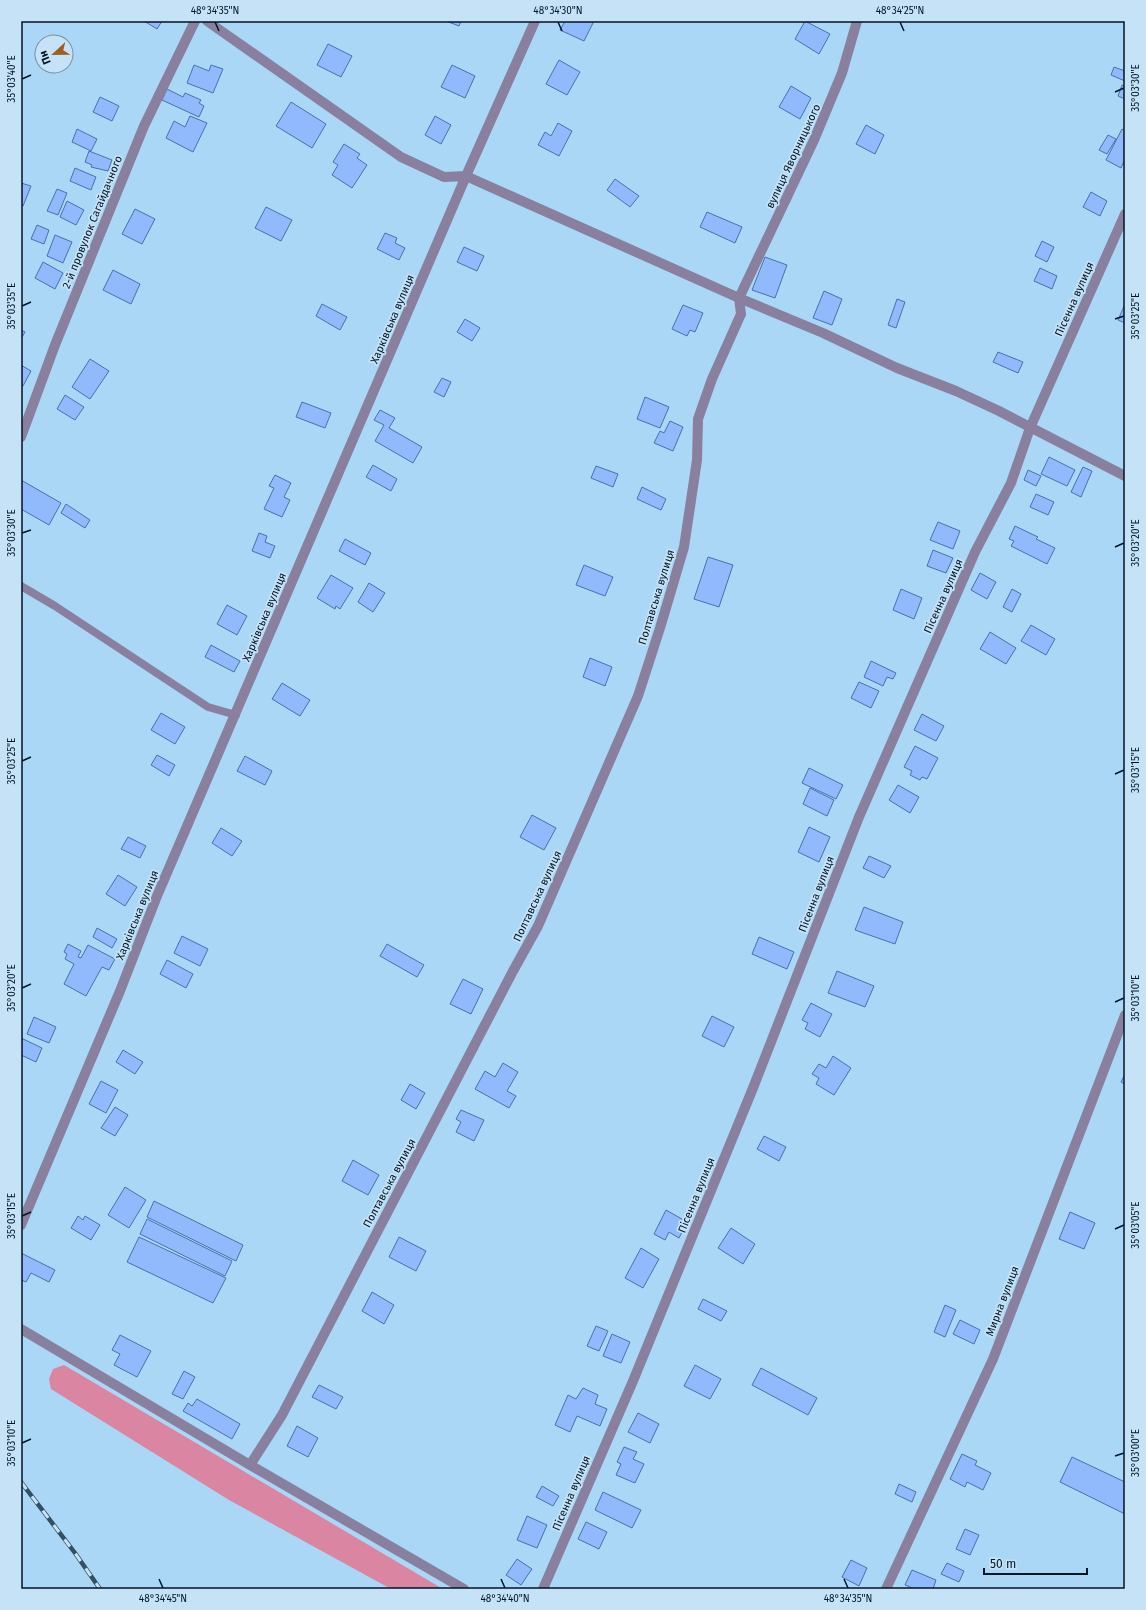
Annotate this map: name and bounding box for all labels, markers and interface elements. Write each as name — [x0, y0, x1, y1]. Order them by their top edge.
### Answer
text: 48°34'35"N — [191, 5, 239, 17]
text: 48°34'30"N — [533, 5, 583, 17]
text: 48°34'25"N — [876, 5, 924, 17]
north arrow — [34, 34, 74, 74]
text: Пн — [37, 49, 54, 66]
text: 35°03'40"E — [6, 55, 18, 103]
text: 35°03'30"E — [1130, 64, 1142, 112]
street label: вулиця Яворницького — [764, 102, 823, 210]
street label: 2-й провулок Сагайдачного — [60, 154, 125, 291]
street label: Пісенна вулиця — [1052, 260, 1097, 339]
street label: Харківська вулиця — [368, 273, 417, 366]
text: 35°03'35"E — [6, 283, 18, 329]
text: 35°03'25"E — [1130, 293, 1142, 339]
text: 35°03'30"E — [6, 509, 18, 557]
text: 35°03'20"E — [1130, 519, 1142, 567]
street label: Полтавська вулиця — [636, 548, 677, 646]
street label: Пісенна вулиця — [921, 557, 966, 636]
street label: Харківська вулиця — [240, 571, 289, 664]
text: 35°03'25"E — [6, 738, 18, 784]
text: 35°03'15"E — [1130, 747, 1142, 793]
street label: Полтавська вулиця — [511, 849, 564, 944]
street label: Пісенна вулиця — [796, 854, 837, 934]
street label: Харківська вулиця — [114, 868, 161, 962]
text: 35°03'20"E — [6, 964, 18, 1012]
text: 35°03'10"E — [1130, 975, 1142, 1021]
street label: Полтавська вулиця — [360, 1137, 418, 1230]
street label: Пісенна вулиця — [675, 1156, 718, 1235]
text: 35°03'15"E — [6, 1193, 18, 1239]
text: 35°03'05"E — [1130, 1201, 1142, 1249]
street label: Мирна вулиця — [983, 1264, 1022, 1338]
text: 35°03'10"E — [6, 1420, 18, 1466]
text: 35°03'00"E — [1130, 1429, 1142, 1477]
street label: Пісенна вулиця — [550, 1454, 593, 1533]
scale bar — [984, 1550, 1087, 1576]
text: 50 m — [990, 1557, 1016, 1571]
text: 48°34'45"N — [139, 1593, 187, 1605]
text: 48°34'40"N — [480, 1593, 530, 1605]
text: 48°34'35"N — [824, 1593, 872, 1605]

